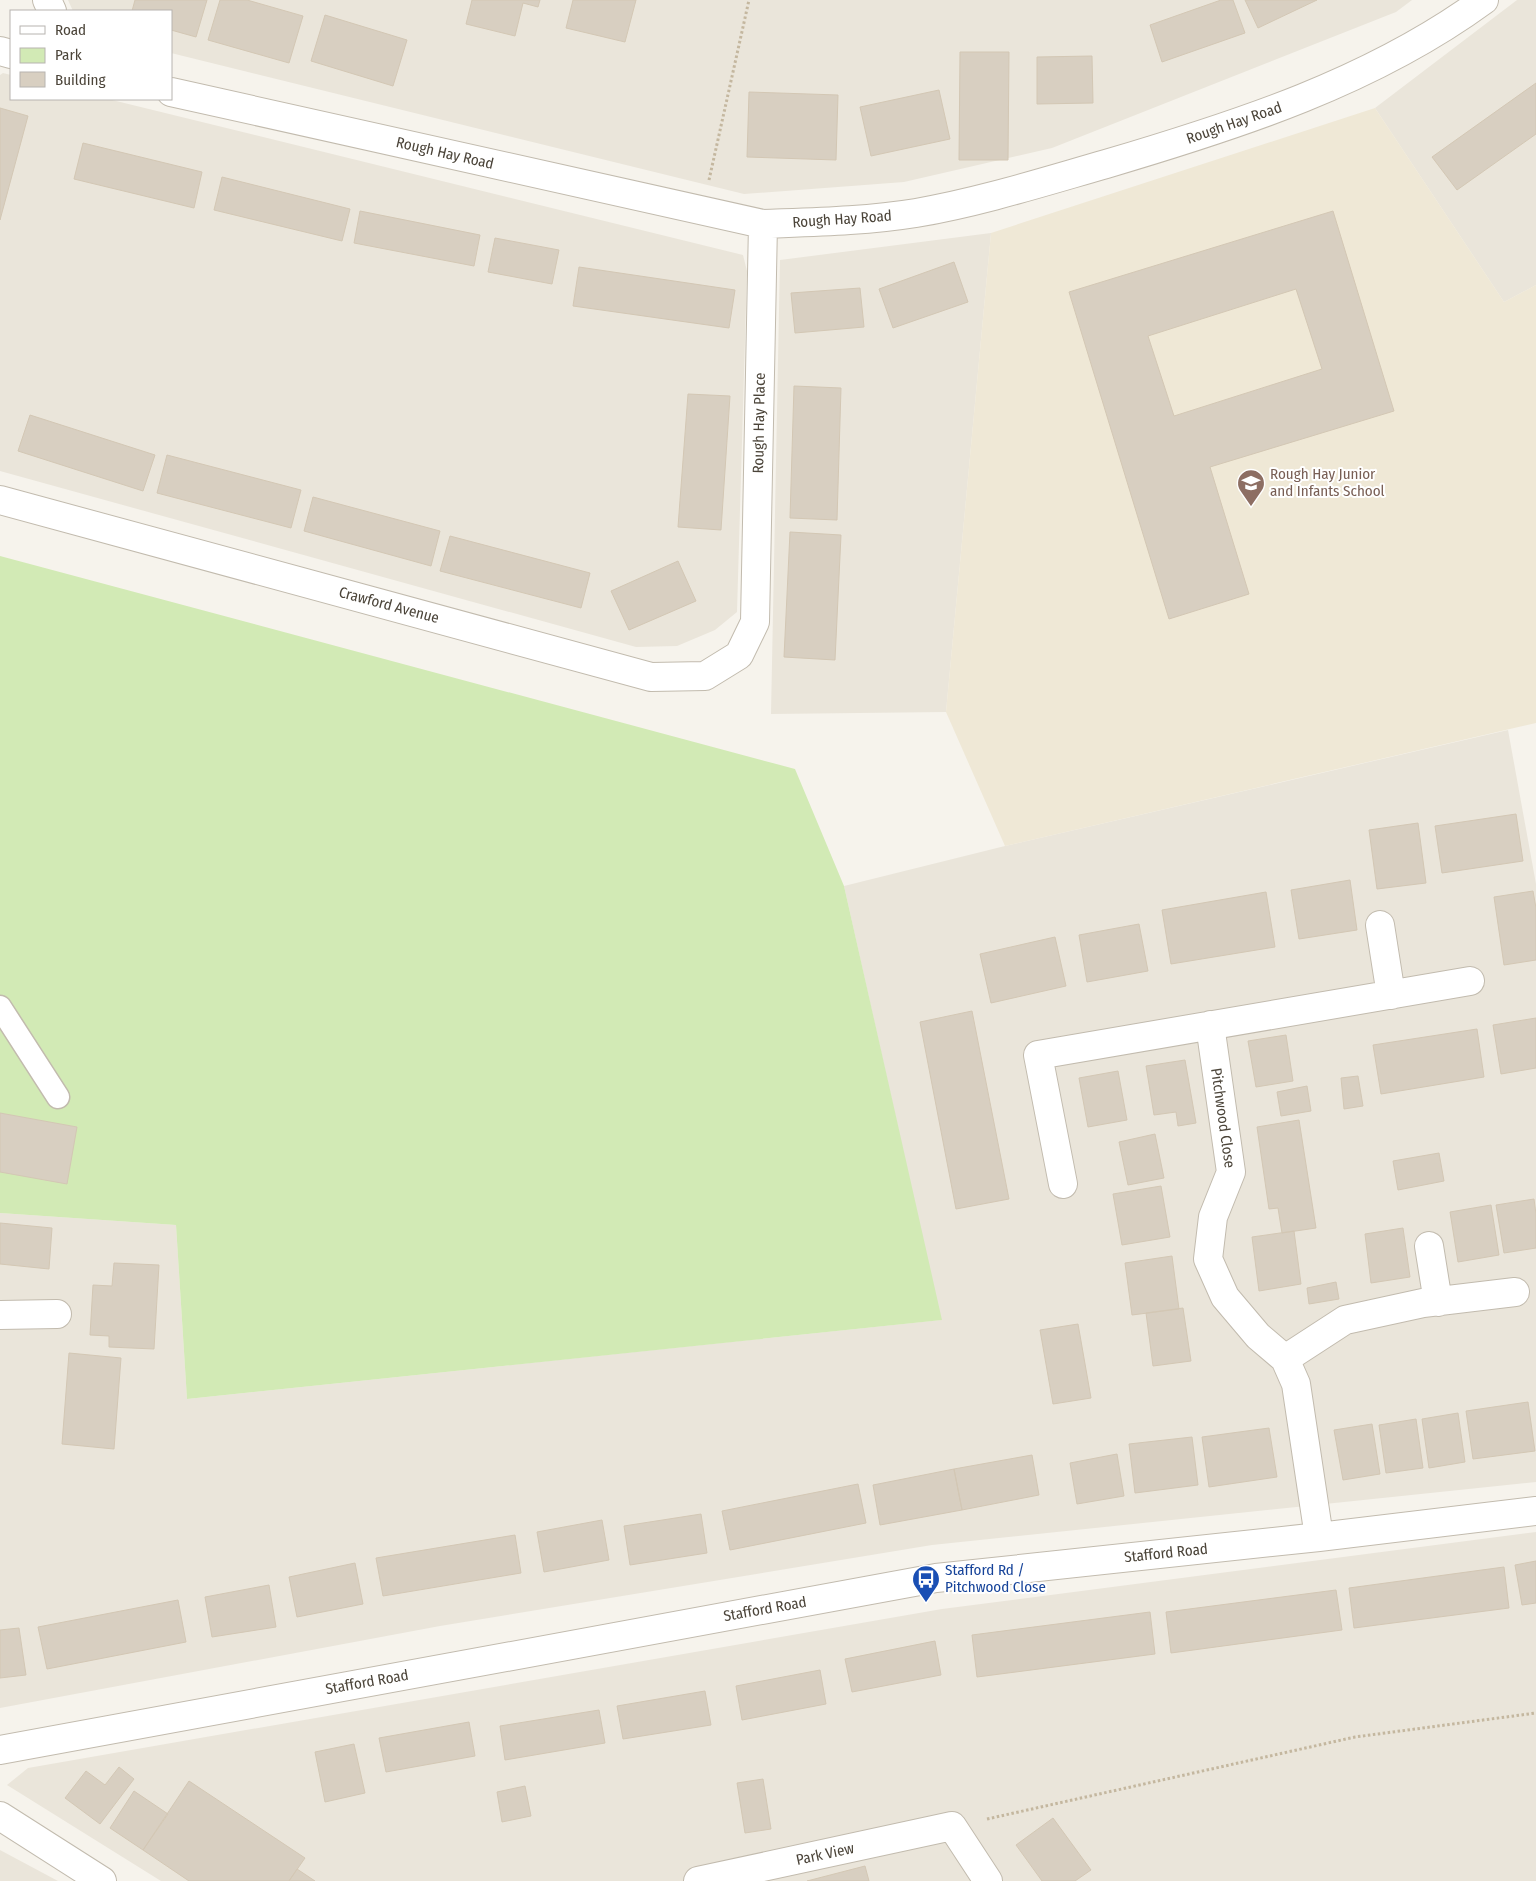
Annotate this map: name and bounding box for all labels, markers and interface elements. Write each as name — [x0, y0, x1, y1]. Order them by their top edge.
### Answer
legend — [10, 10, 172, 100]
text: Road — [55, 21, 86, 39]
text: Park — [55, 46, 82, 64]
text: Building — [55, 71, 106, 89]
street label: Rough Hay Road — [1184, 98, 1284, 148]
street label: Rough Hay Road — [394, 133, 496, 173]
street label: Rough Hay Road — [792, 207, 892, 231]
street label: Rough Hay Place — [749, 372, 769, 474]
place label: Rough Hay Junior and Infants School — [1270, 465, 1385, 500]
school or university icon: Rough Hay Junior and Infants School — [1236, 468, 1266, 507]
street label: Crawford Avenue — [337, 583, 441, 627]
street label: Pitchwood Close — [1207, 1067, 1239, 1169]
street label: Stafford Road — [1123, 1540, 1209, 1566]
place label: Stafford Rd / Pitchwood Close — [945, 1561, 1046, 1596]
bus stop icon: Stafford Rd / Pitchwood Close — [911, 1564, 941, 1603]
street label: Stafford Road — [722, 1593, 808, 1625]
street label: Stafford Road — [324, 1666, 410, 1698]
street label: Park View — [794, 1839, 856, 1869]

